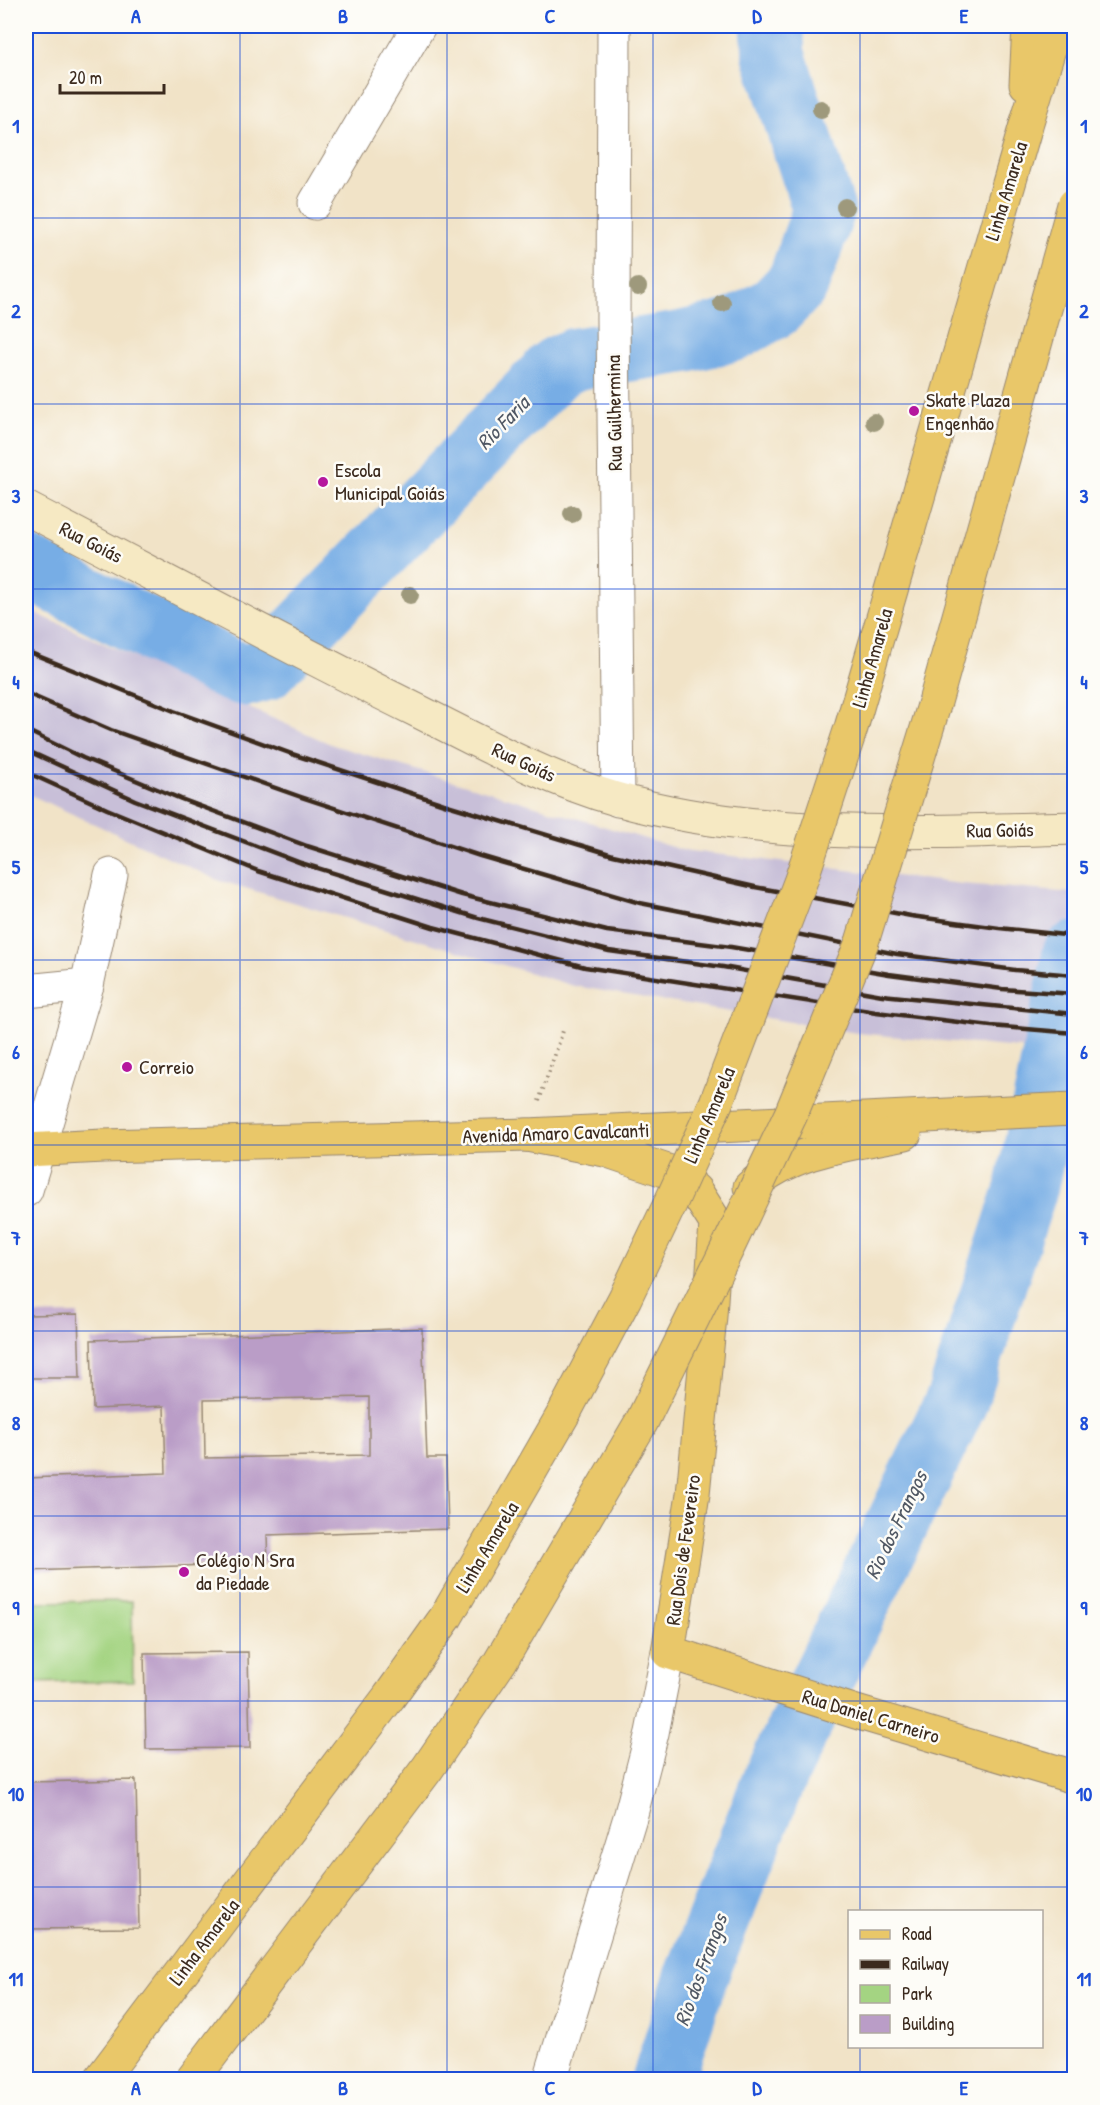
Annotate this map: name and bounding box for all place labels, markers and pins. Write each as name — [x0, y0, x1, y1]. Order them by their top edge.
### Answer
place label: Skate Plaza Engenhão — [926, 386, 1010, 436]
marker: Skate Plaza Engenhão — [907, 404, 921, 418]
place label: Escola Municipal Goiás — [335, 456, 445, 506]
marker: Escola Municipal Goiás — [316, 475, 330, 489]
place label: Correio — [139, 1053, 194, 1080]
marker: Correio — [120, 1060, 134, 1074]
place label: Colégio N Sra da Piedade — [196, 1546, 294, 1596]
marker: Colégio N Sra da Piedade — [177, 1565, 191, 1579]

